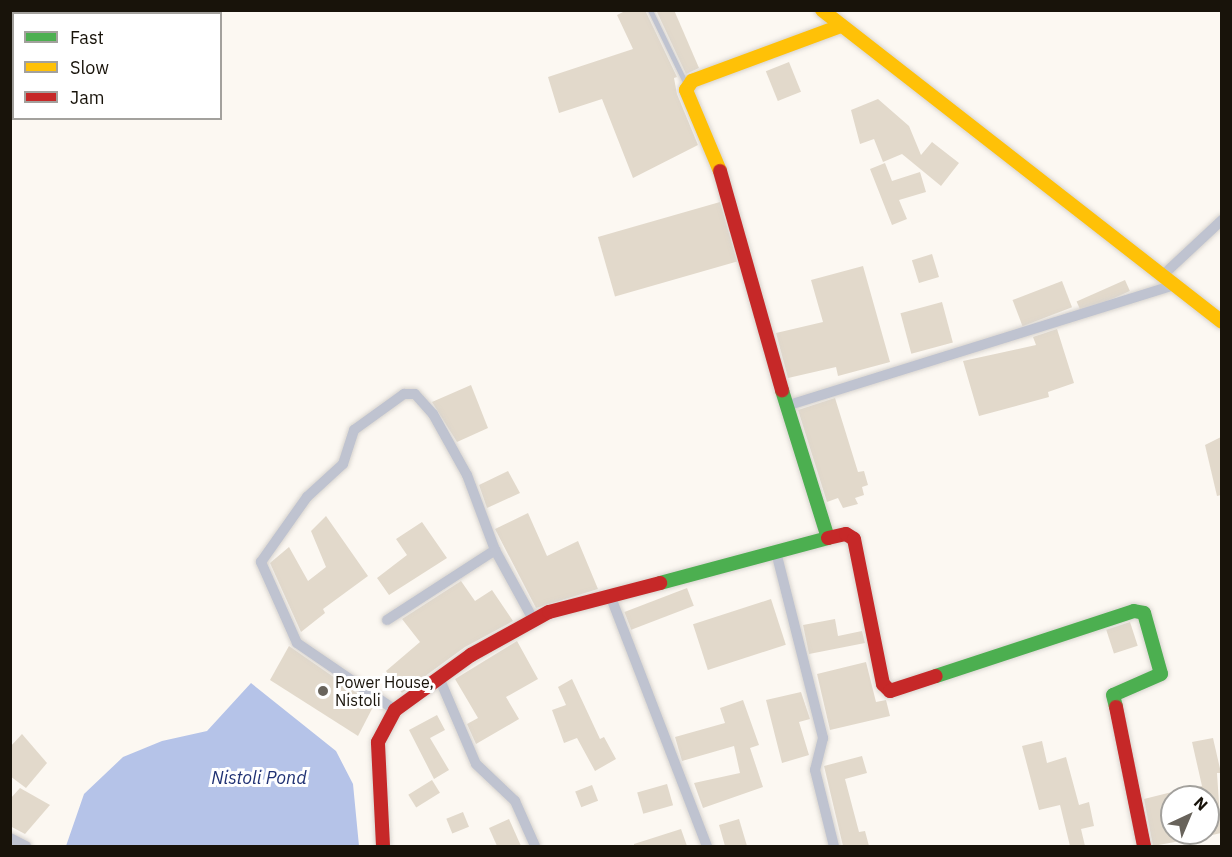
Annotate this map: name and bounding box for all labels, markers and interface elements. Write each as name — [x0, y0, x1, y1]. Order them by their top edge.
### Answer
legend — [12, 12, 222, 120]
text: Fast — [70, 26, 104, 49]
text: Slow — [70, 56, 109, 79]
text: Jam — [70, 86, 105, 109]
place label: Power House, Nistoli — [335, 672, 434, 710]
marker: Power House, Nistoli — [316, 684, 330, 698]
water label: Nistoli Pond — [211, 767, 307, 789]
north arrow — [1160, 785, 1220, 845]
text: N — [1190, 792, 1212, 815]

